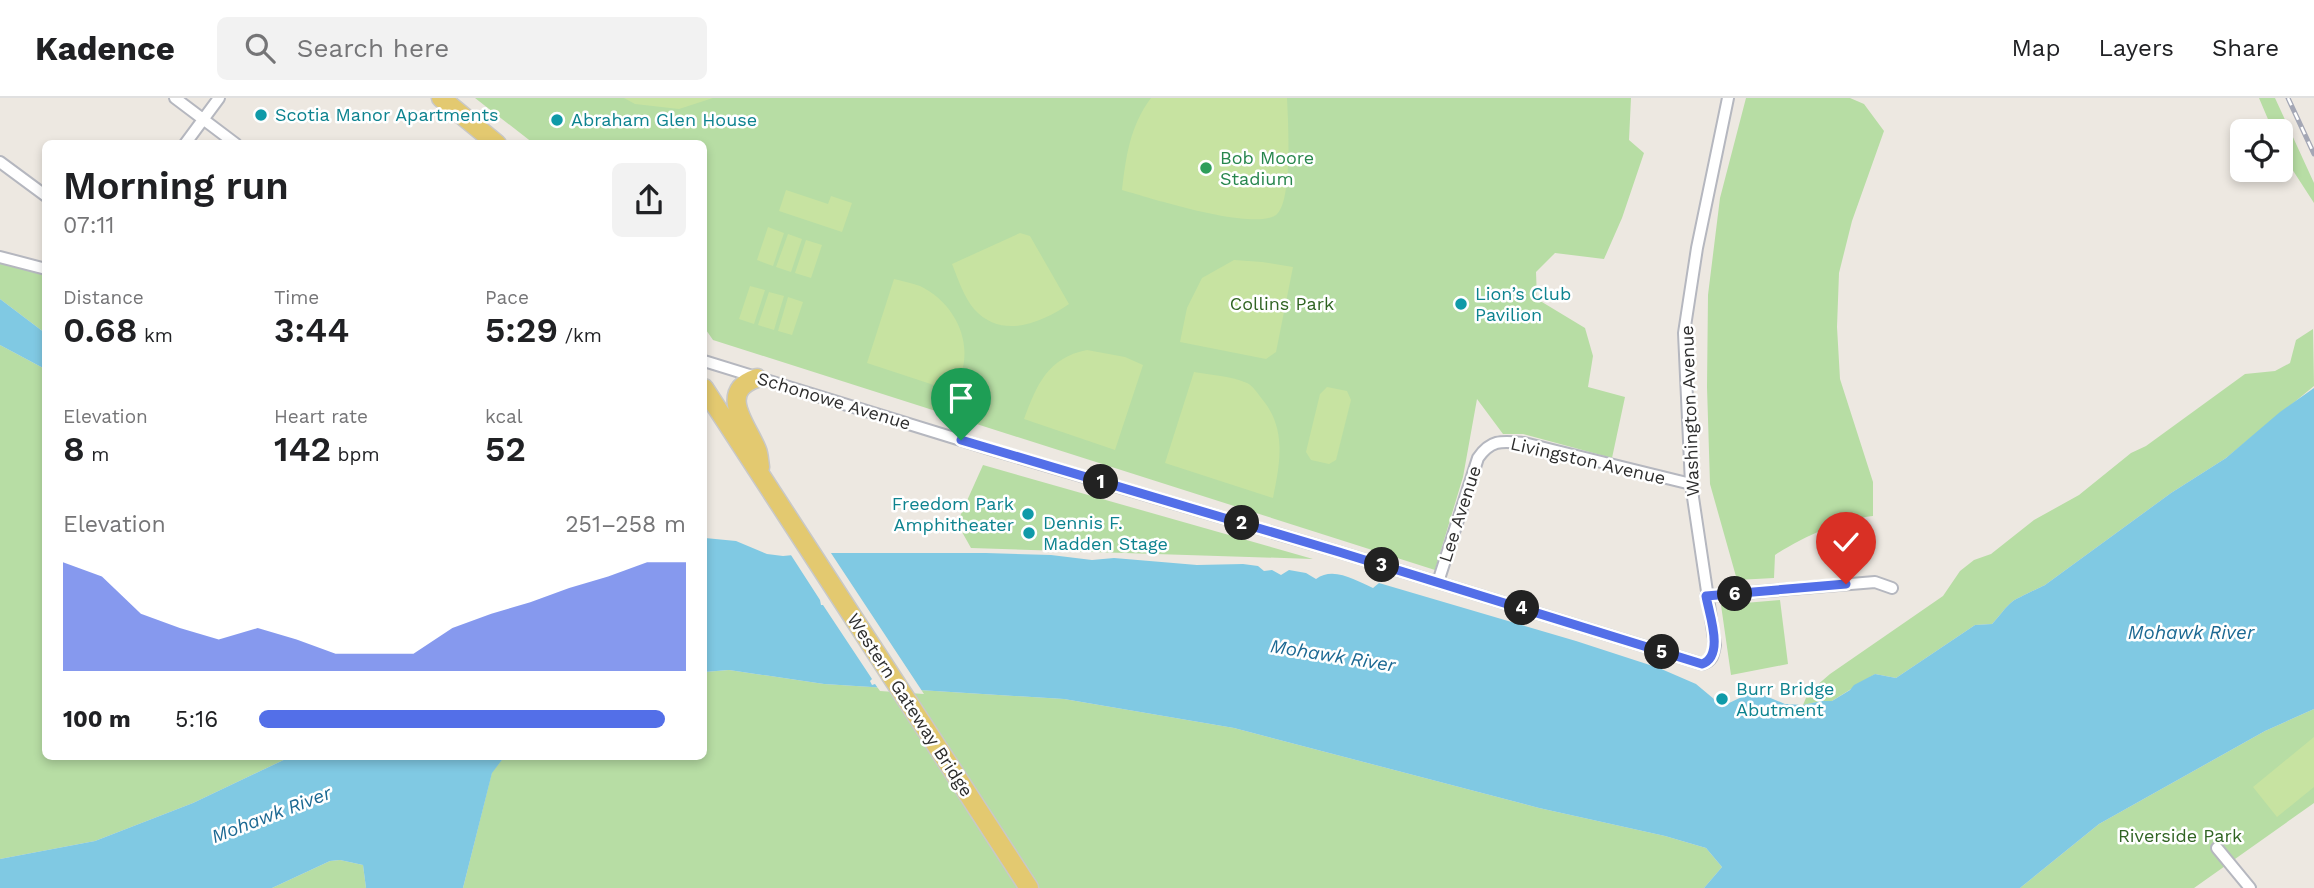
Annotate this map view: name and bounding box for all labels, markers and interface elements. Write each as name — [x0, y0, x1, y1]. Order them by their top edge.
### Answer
search box — [217, 17, 707, 80]
text: Kadence — [35, 29, 175, 68]
icon: search — [241, 29, 279, 67]
text: Search here — [297, 33, 449, 63]
text: Map — [2012, 34, 2060, 62]
text: Layers — [2098, 34, 2174, 62]
text: Share — [2212, 34, 2279, 62]
place label: Scotia Manor Apartments — [275, 104, 499, 125]
marker: Scotia Manor Apartments — [253, 107, 269, 123]
place label: Abraham Glen House — [571, 109, 757, 130]
marker: Abraham Glen House — [549, 112, 565, 128]
map controls — [2230, 119, 2293, 182]
button: locate — [2230, 119, 2293, 182]
place label: Bob Moore Stadium — [1220, 147, 1314, 189]
marker: Bob Moore Stadium — [1198, 160, 1214, 176]
button: share — [612, 163, 686, 237]
text: Morning run — [63, 164, 289, 208]
text: 07:11 — [63, 212, 115, 239]
place label: Lion’s Club Pavilion — [1475, 283, 1571, 325]
text: Distance — [63, 286, 144, 309]
text: Time — [274, 286, 319, 309]
text: Pace — [485, 286, 529, 309]
park label: Collins Park — [1230, 293, 1334, 314]
marker: Lion’s Club Pavilion — [1453, 296, 1469, 312]
text: 0.68 — [63, 309, 138, 351]
text: 3:44 — [274, 309, 349, 351]
text: 5:29 — [485, 309, 558, 351]
text: km — [138, 324, 173, 347]
text: /km — [558, 324, 602, 347]
street label: Washington Avenue — [1676, 325, 1703, 497]
street label: Schonowe Avenue — [755, 367, 913, 434]
pin — [931, 368, 991, 440]
icon: arrive — [942, 379, 980, 417]
text: Elevation — [63, 405, 148, 428]
text: Heart rate — [274, 405, 368, 428]
text: kcal — [485, 405, 523, 428]
text: 8 — [63, 428, 85, 470]
text: 142 — [274, 428, 331, 470]
text: 52 — [485, 428, 526, 470]
street label: Livingston Avenue — [1509, 432, 1668, 489]
text: m — [85, 443, 109, 466]
text: bpm — [331, 443, 380, 466]
street label: Lee Avenue — [1434, 463, 1485, 565]
pin: 1 — [1084, 464, 1118, 500]
text: 1 — [1096, 470, 1105, 493]
place label: Freedom Park Amphitheater — [892, 493, 1014, 535]
marker: Freedom Park Amphitheater — [1020, 506, 1036, 522]
pin: 2 — [1224, 506, 1260, 540]
text: Elevation — [63, 511, 166, 538]
text: 251–258 m — [565, 511, 686, 538]
text: 2 — [1236, 511, 1247, 534]
place label: Dennis F. Madden Stage — [1043, 512, 1168, 554]
pin — [1816, 512, 1876, 584]
icon: check — [1827, 523, 1865, 561]
marker: Dennis F. Madden Stage — [1021, 525, 1037, 541]
pin: 3 — [1364, 547, 1400, 582]
text: 3 — [1376, 553, 1387, 576]
pin: 6 — [1718, 576, 1752, 612]
text: 6 — [1729, 582, 1740, 605]
pin: 4 — [1504, 590, 1540, 626]
text: 4 — [1515, 596, 1528, 619]
street label: Western Gateway Bridge — [843, 609, 978, 800]
water label: Mohawk River — [2128, 621, 2255, 644]
water label: Mohawk River — [1269, 634, 1398, 677]
pin: 5 — [1644, 634, 1680, 670]
text: 5 — [1656, 640, 1667, 663]
place label: Burr Bridge Abutment — [1736, 678, 1834, 720]
marker: Burr Bridge Abutment — [1714, 691, 1730, 707]
text: 100 m — [63, 706, 131, 733]
text: 5:16 — [175, 706, 218, 733]
water label: Mohawk River — [208, 781, 335, 848]
park label: Riverside Park — [2118, 825, 2242, 846]

